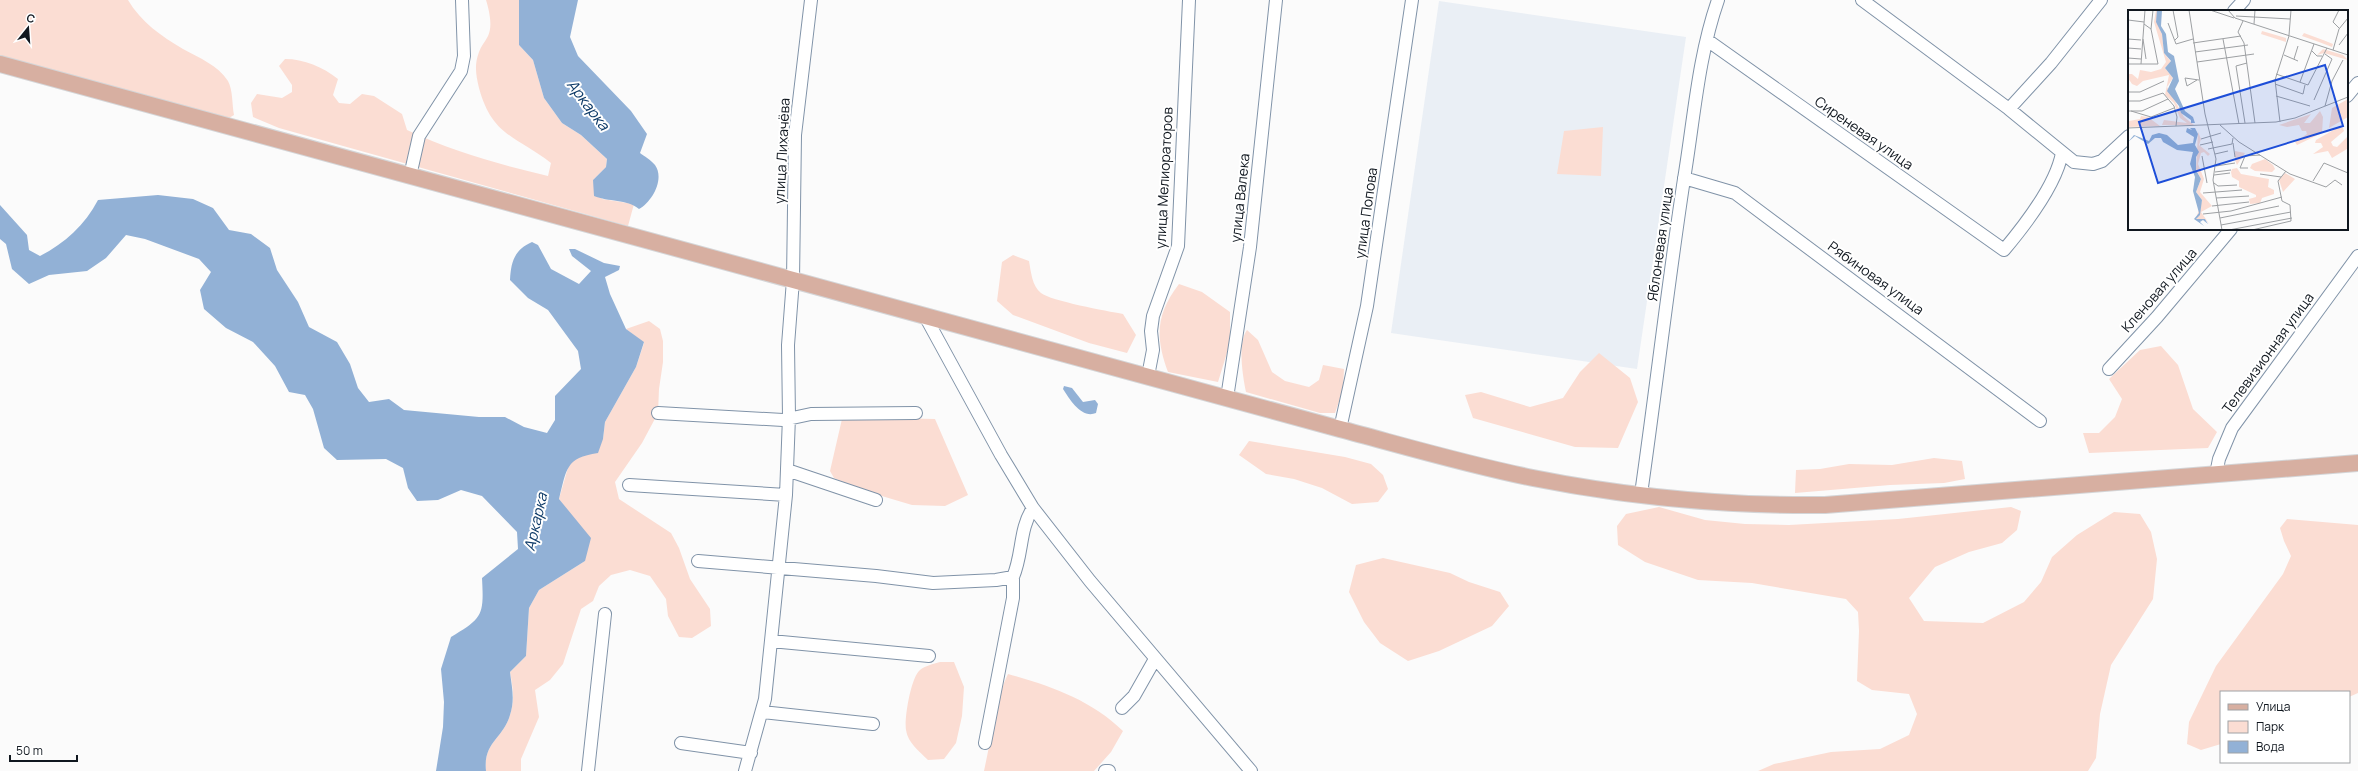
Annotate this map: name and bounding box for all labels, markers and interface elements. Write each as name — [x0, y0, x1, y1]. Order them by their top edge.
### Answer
north arrow — [8, 8, 48, 48]
text: С — [25, 10, 37, 26]
inset map — [2128, 10, 2348, 230]
water label: Аркарка — [562, 75, 615, 135]
street label: Сиреневая улица — [1811, 91, 1917, 174]
street label: улица Лихачёва — [769, 98, 794, 204]
street label: улица Мелиораторов — [1150, 106, 1177, 249]
street label: улица Валека — [1225, 152, 1254, 244]
street label: улица Попова — [1350, 166, 1381, 260]
street label: Яблоневая улица — [1642, 186, 1677, 302]
street label: Рябиновая улица — [1825, 236, 1928, 319]
street label: Кленовая улица — [2117, 243, 2201, 336]
street label: Телевизионная улица — [2217, 288, 2318, 417]
water label: Аркарка — [519, 490, 553, 553]
legend — [2220, 691, 2350, 763]
text: Улица — [2256, 698, 2290, 715]
text: Парк — [2256, 718, 2285, 735]
scale bar — [10, 737, 77, 763]
text: Вода — [2256, 738, 2284, 755]
text: 50 m — [16, 742, 43, 759]

